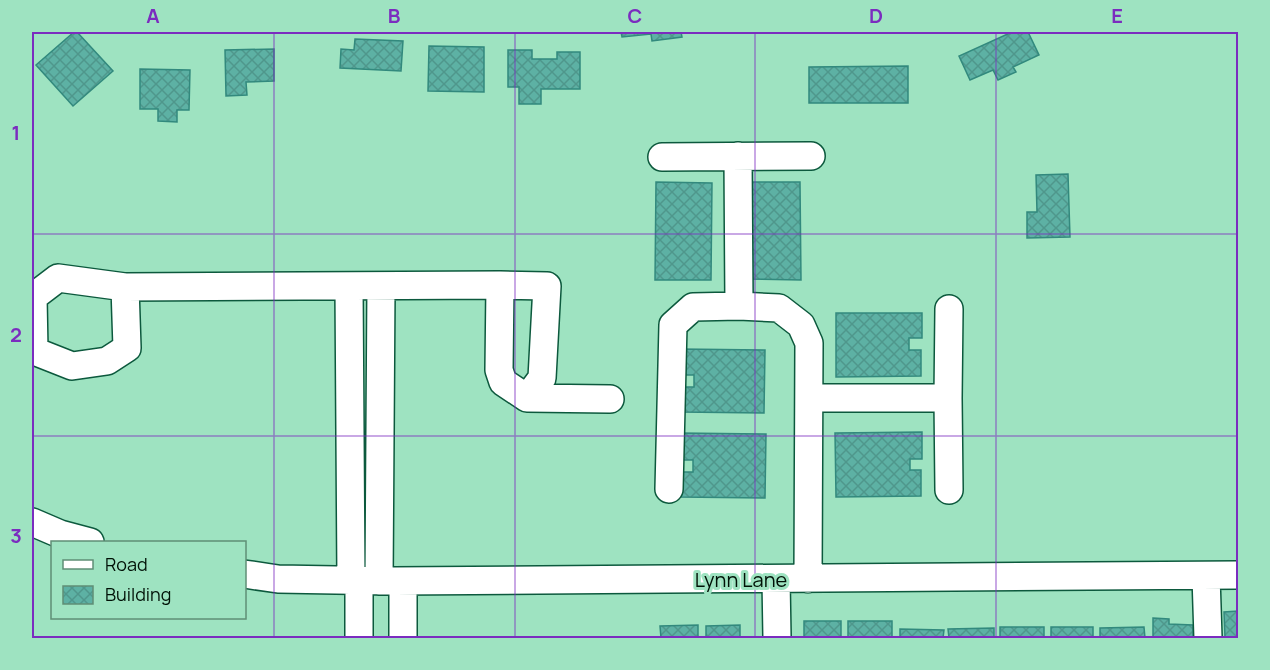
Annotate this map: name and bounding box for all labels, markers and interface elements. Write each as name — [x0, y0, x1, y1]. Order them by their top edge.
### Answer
text: A — [146, 2, 160, 29]
text: B — [388, 2, 401, 29]
text: C — [628, 2, 642, 29]
text: D — [869, 2, 883, 29]
text: E — [1111, 2, 1123, 29]
text: 1 — [12, 119, 20, 146]
text: 2 — [10, 321, 22, 348]
text: 3 — [10, 522, 22, 549]
legend — [51, 541, 246, 619]
text: Road — [105, 552, 148, 576]
street label: Lynn Lane — [695, 566, 787, 593]
text: Building — [105, 582, 171, 606]

